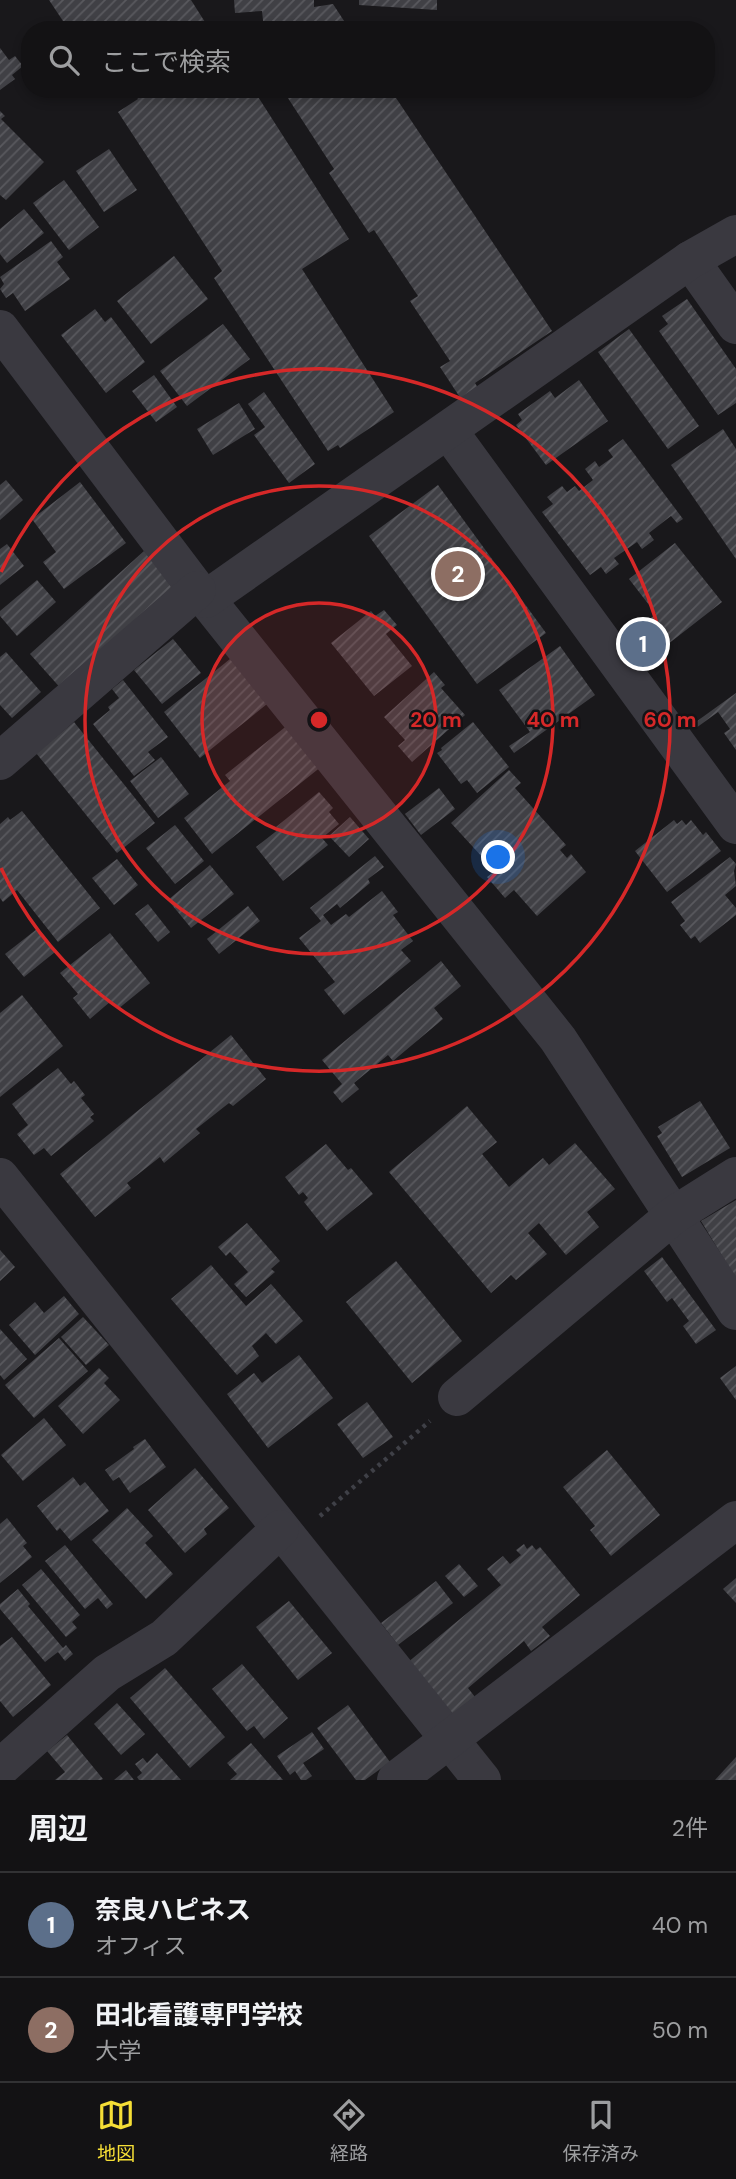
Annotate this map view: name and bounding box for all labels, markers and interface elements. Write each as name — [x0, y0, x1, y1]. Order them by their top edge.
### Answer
search box — [21, 21, 715, 98]
icon: search — [45, 41, 83, 79]
text: ここで検索 — [101, 45, 231, 79]
pin: 2 — [435, 548, 481, 600]
pin: 1 — [620, 618, 666, 670]
text: 20 m — [410, 706, 462, 734]
text: 40 m — [526, 706, 580, 734]
text: 60 m — [644, 706, 696, 734]
centre of rings — [307, 708, 331, 732]
your location — [481, 840, 515, 874]
text: 周辺 — [28, 1809, 88, 1848]
text: 2件 — [672, 1813, 708, 1843]
text: 奈良ハピネス — [95, 1893, 251, 1927]
text: 1 — [47, 1910, 55, 1940]
text: 40 m — [652, 1910, 708, 1940]
text: オフィス — [95, 1931, 187, 1961]
text: 田北看護専門学校 — [95, 1998, 303, 2032]
text: 2 — [44, 2015, 58, 2045]
text: 50 m — [652, 2015, 708, 2045]
text: 大学 — [95, 2036, 141, 2066]
tab: 地図 — [97, 2096, 135, 2166]
tab: 経路 — [330, 2096, 368, 2166]
tab: 保存済み — [563, 2096, 639, 2166]

